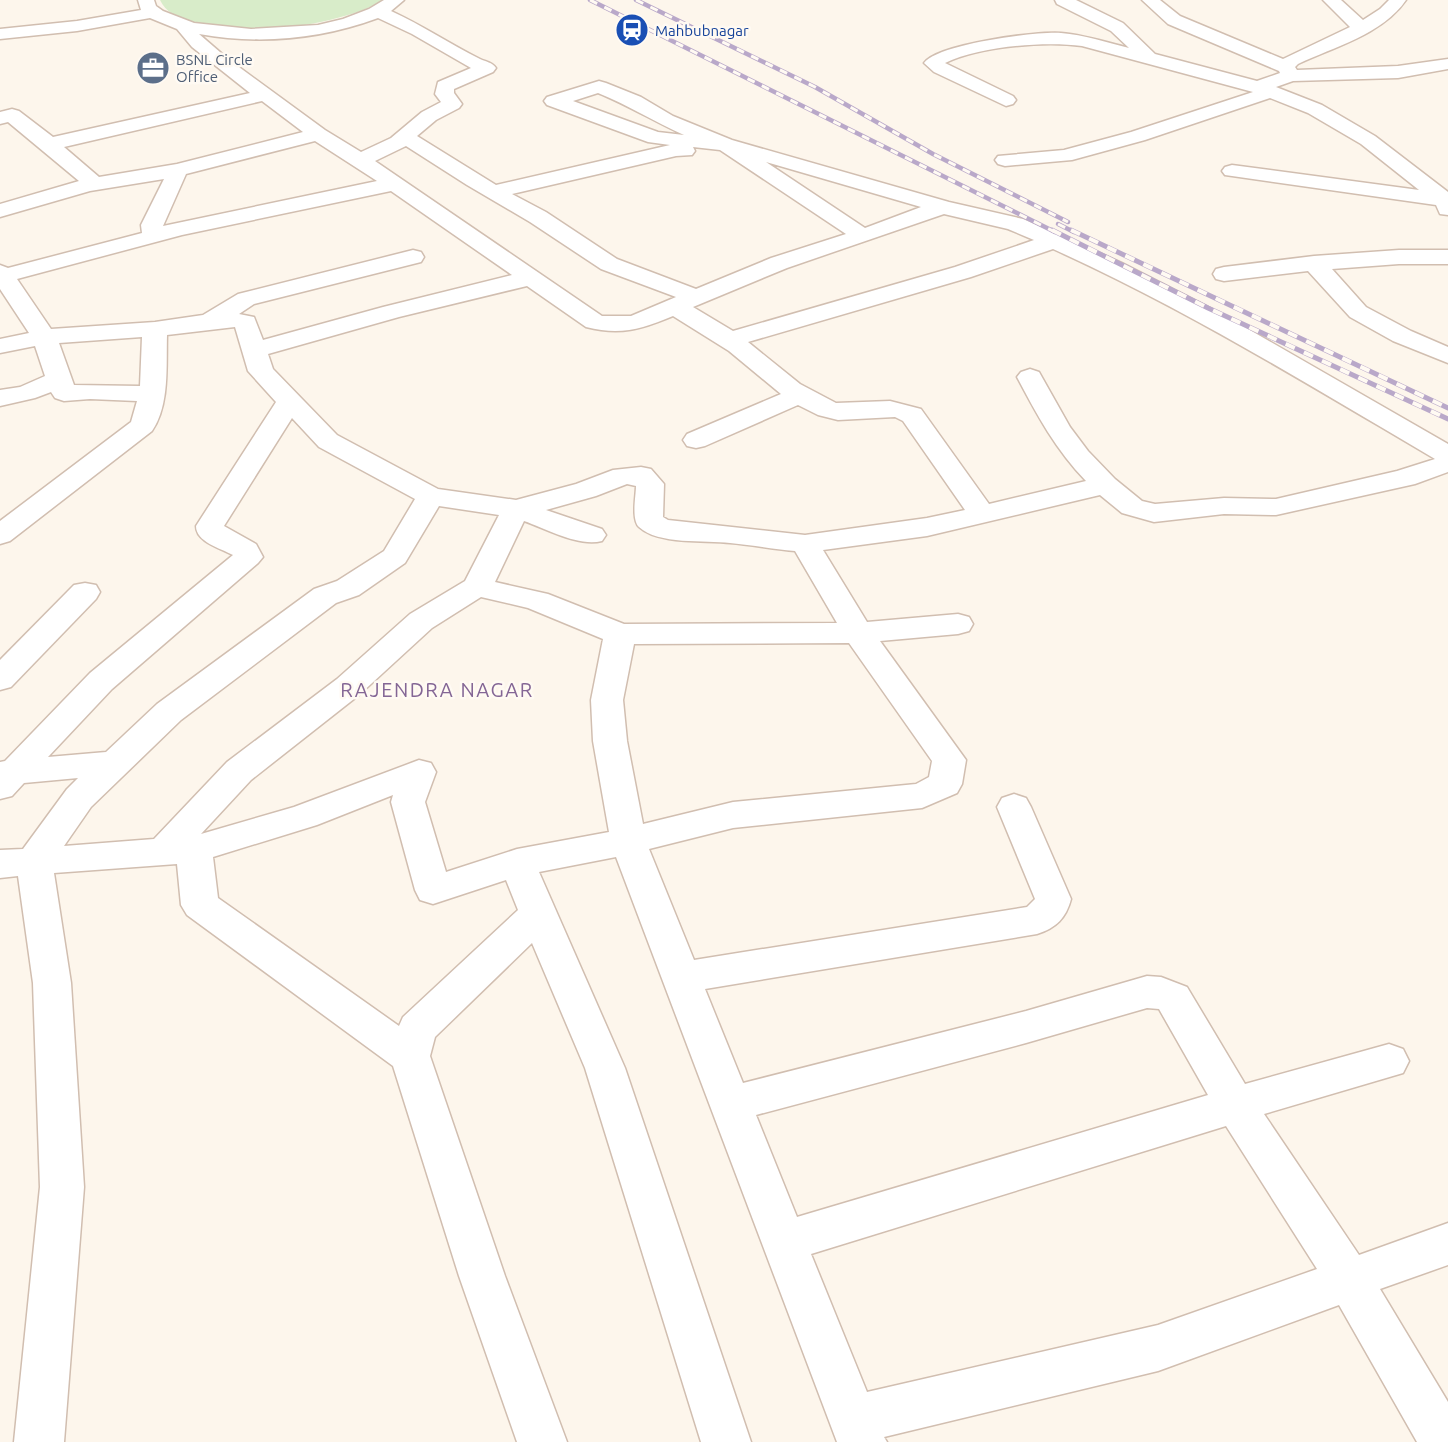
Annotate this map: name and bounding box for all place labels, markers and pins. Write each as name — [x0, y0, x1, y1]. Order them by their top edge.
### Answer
station icon: Mahbubnagar — [614, 12, 650, 48]
place label: Mahbubnagar — [655, 22, 749, 39]
office icon: BSNL Circle Office — [135, 50, 171, 86]
place label: BSNL Circle Office — [176, 51, 253, 85]

